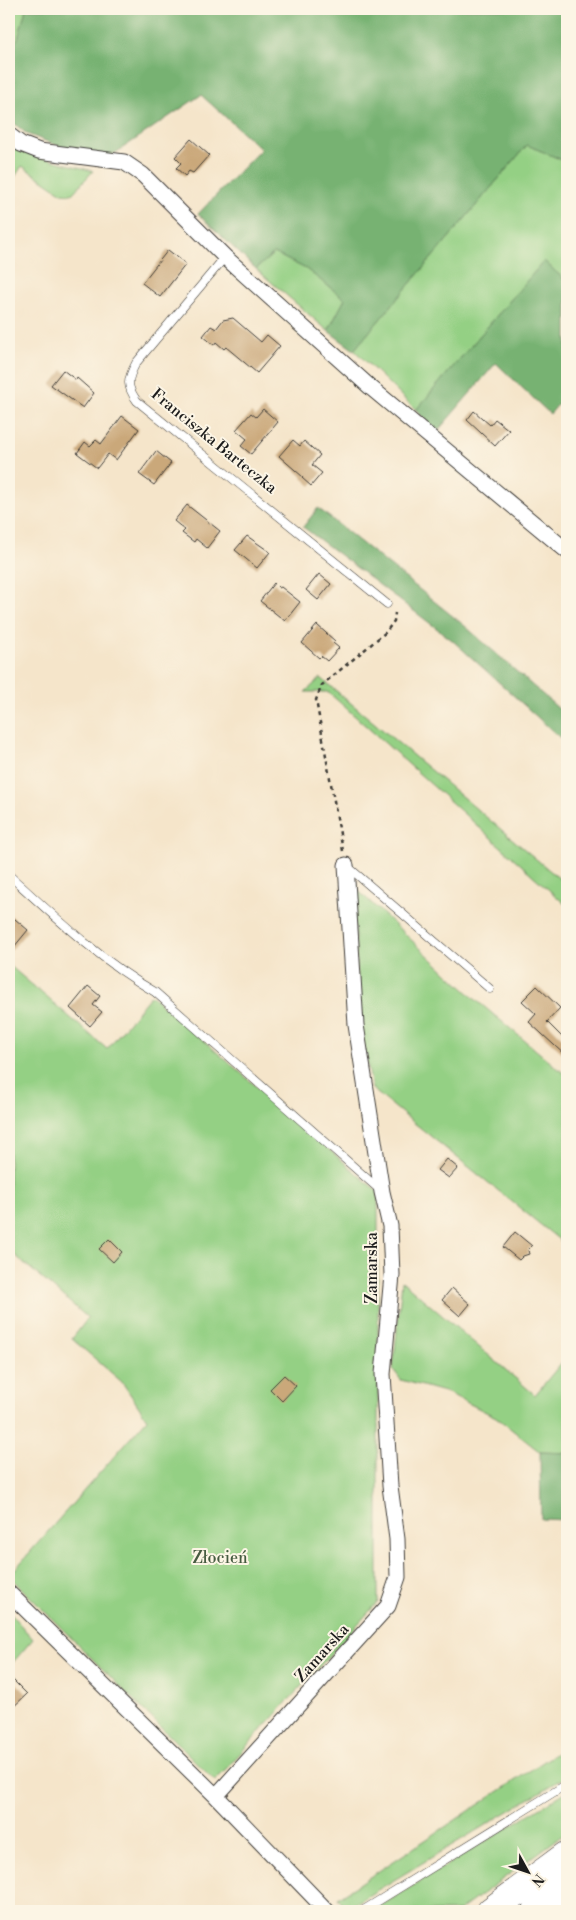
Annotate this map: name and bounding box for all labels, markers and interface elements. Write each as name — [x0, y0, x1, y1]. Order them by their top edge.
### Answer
street label: Franciszka Barteczka — [147, 384, 282, 498]
street label: Zamarska — [362, 1231, 382, 1304]
park label: Złocień — [192, 1548, 248, 1568]
street label: Zamarska — [291, 1619, 354, 1686]
north arrow — [504, 1848, 554, 1898]
text: N — [527, 1870, 548, 1890]

